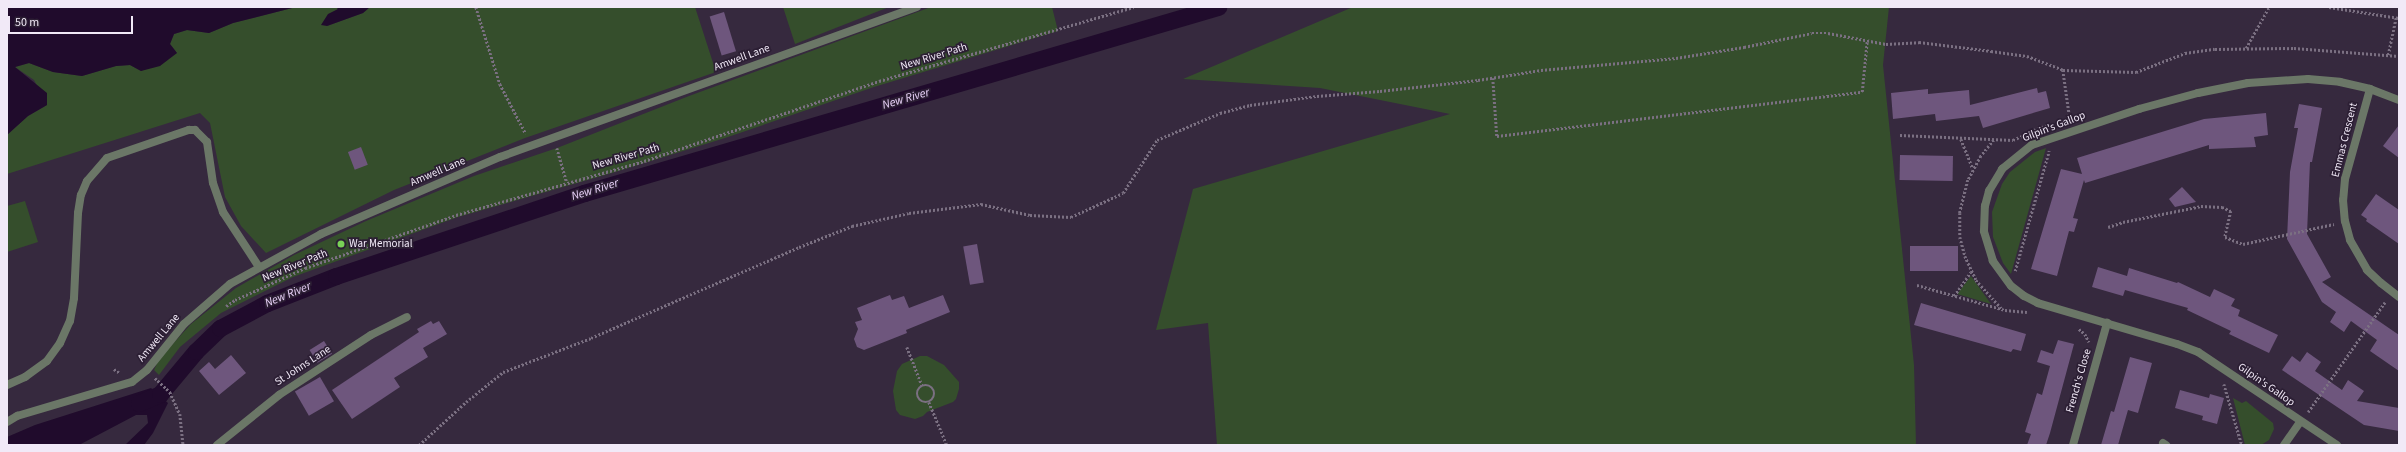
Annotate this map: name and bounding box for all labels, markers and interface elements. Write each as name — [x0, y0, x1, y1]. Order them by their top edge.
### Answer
scale bar — [10, 8, 135, 34]
text: 50 m — [15, 14, 39, 31]
street label: New River Path — [899, 41, 969, 73]
street label: Amwell Lane — [712, 42, 772, 74]
water label: New River — [881, 85, 931, 113]
street label: Emmas Crescent — [2329, 101, 2361, 179]
street label: Gilpin's Gallop — [2021, 109, 2087, 145]
street label: New River Path — [591, 141, 661, 173]
street label: Amwell Lane — [408, 154, 468, 190]
water label: New River — [570, 176, 620, 204]
place label: War Memorial — [349, 237, 412, 251]
marker: War Memorial — [336, 239, 346, 249]
street label: New River Path — [260, 247, 330, 285]
water label: New River — [263, 279, 313, 311]
street label: Amwell Lane — [135, 311, 183, 365]
street label: St Johns Lane — [273, 343, 333, 389]
street label: French's Close — [2064, 348, 2094, 414]
street label: Gilpin's Gallop — [2235, 361, 2297, 409]

